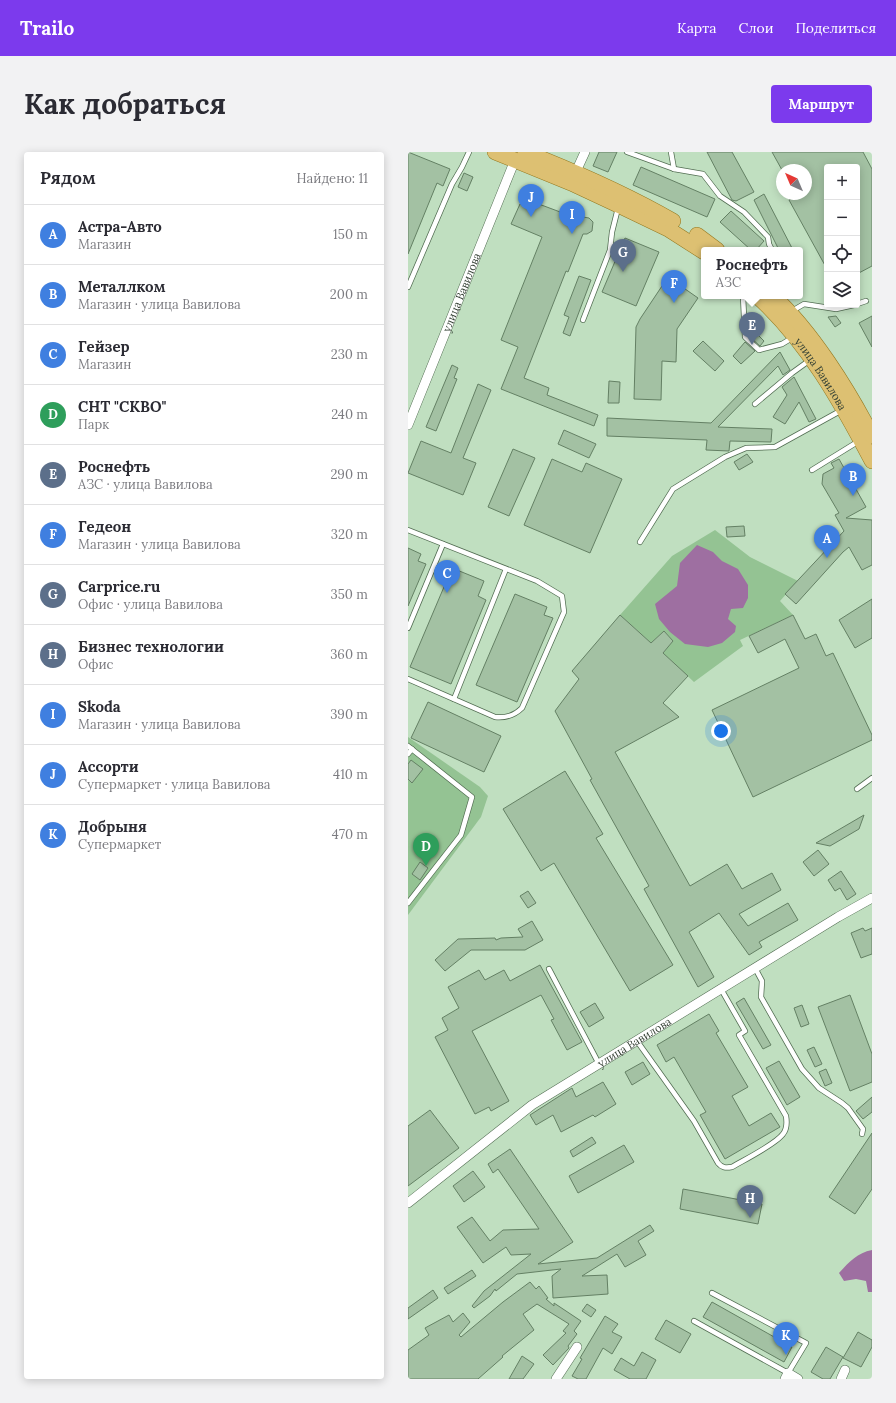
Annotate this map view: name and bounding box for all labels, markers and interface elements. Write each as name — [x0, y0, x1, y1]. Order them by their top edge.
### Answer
text: Trailo — [20, 16, 74, 40]
text: Карта — [677, 19, 716, 37]
text: Слои — [738, 19, 773, 37]
text: Поделиться — [795, 19, 876, 37]
button: Маршрут — [771, 85, 872, 123]
text: Как добраться — [24, 86, 226, 122]
north arrow — [776, 164, 812, 200]
map controls — [824, 164, 860, 308]
button: + — [824, 164, 860, 200]
text: Рядом — [40, 167, 96, 189]
text: Найдено: 11 — [297, 170, 368, 187]
pin: J — [518, 184, 544, 217]
button: − — [824, 200, 860, 236]
pin: I — [559, 201, 585, 234]
text: Астра-Авто — [78, 217, 162, 236]
text: A — [49, 226, 57, 243]
text: 150 m — [333, 226, 368, 243]
text: Магазин — [78, 236, 131, 253]
button: locate — [824, 236, 860, 272]
pin: G — [610, 239, 636, 272]
popup — [701, 247, 803, 299]
street label: улица Вавилова — [439, 250, 484, 334]
text: Роснефть — [716, 255, 788, 274]
pin: F — [661, 270, 687, 303]
button: layers — [824, 272, 860, 308]
text: АЗС — [716, 274, 741, 291]
text: Металлком — [78, 277, 166, 296]
text: B — [49, 286, 57, 303]
text: 200 m — [330, 286, 368, 303]
text: Магазин · улица Вавилова — [78, 296, 241, 313]
pin: E — [739, 312, 765, 345]
street label: улица Вавилова — [792, 335, 850, 413]
text: Гейзер — [78, 337, 129, 356]
text: C — [49, 346, 57, 363]
text: 230 m — [331, 346, 368, 363]
text: Магазин — [78, 356, 131, 373]
text: СНТ "СКВО" — [78, 397, 166, 416]
text: D — [48, 406, 58, 423]
text: 240 m — [331, 406, 368, 423]
text: Парк — [78, 416, 109, 433]
text: Роснефть — [78, 457, 150, 476]
pin: B — [840, 463, 866, 496]
text: E — [49, 466, 57, 483]
text: 290 m — [330, 466, 368, 483]
text: АЗС · улица Вавилова — [78, 476, 213, 493]
text: Гедеон — [78, 517, 131, 536]
pin: A — [814, 525, 840, 558]
text: F — [49, 526, 57, 543]
text: 320 m — [331, 526, 368, 543]
text: Магазин · улица Вавилова — [78, 536, 241, 553]
pin: C — [434, 560, 460, 593]
text: Carprice.ru — [78, 577, 160, 596]
text: G — [48, 586, 58, 603]
text: 350 m — [331, 586, 368, 603]
text: Офис · улица Вавилова — [78, 596, 223, 613]
text: Бизнес технологии — [78, 637, 224, 656]
text: H — [48, 646, 58, 663]
text: 360 m — [330, 646, 368, 663]
text: Офис — [78, 656, 113, 673]
text: Skoda — [78, 697, 121, 716]
text: I — [50, 706, 56, 723]
text: 390 m — [330, 706, 368, 723]
text: Магазин · улица Вавилова — [78, 716, 241, 733]
your location — [711, 721, 731, 741]
text: Ассорти — [78, 757, 139, 776]
text: J — [50, 766, 56, 783]
text: 410 m — [333, 766, 368, 783]
text: Супермаркет · улица Вавилова — [78, 776, 271, 793]
text: Добрыня — [78, 817, 147, 836]
text: K — [48, 826, 58, 843]
text: 470 m — [332, 826, 368, 843]
pin: D — [413, 833, 439, 866]
text: Супермаркет — [78, 836, 161, 853]
street label: улица Вавилова — [595, 1014, 674, 1070]
pin: H — [737, 1185, 763, 1218]
pin: K — [773, 1322, 799, 1355]

